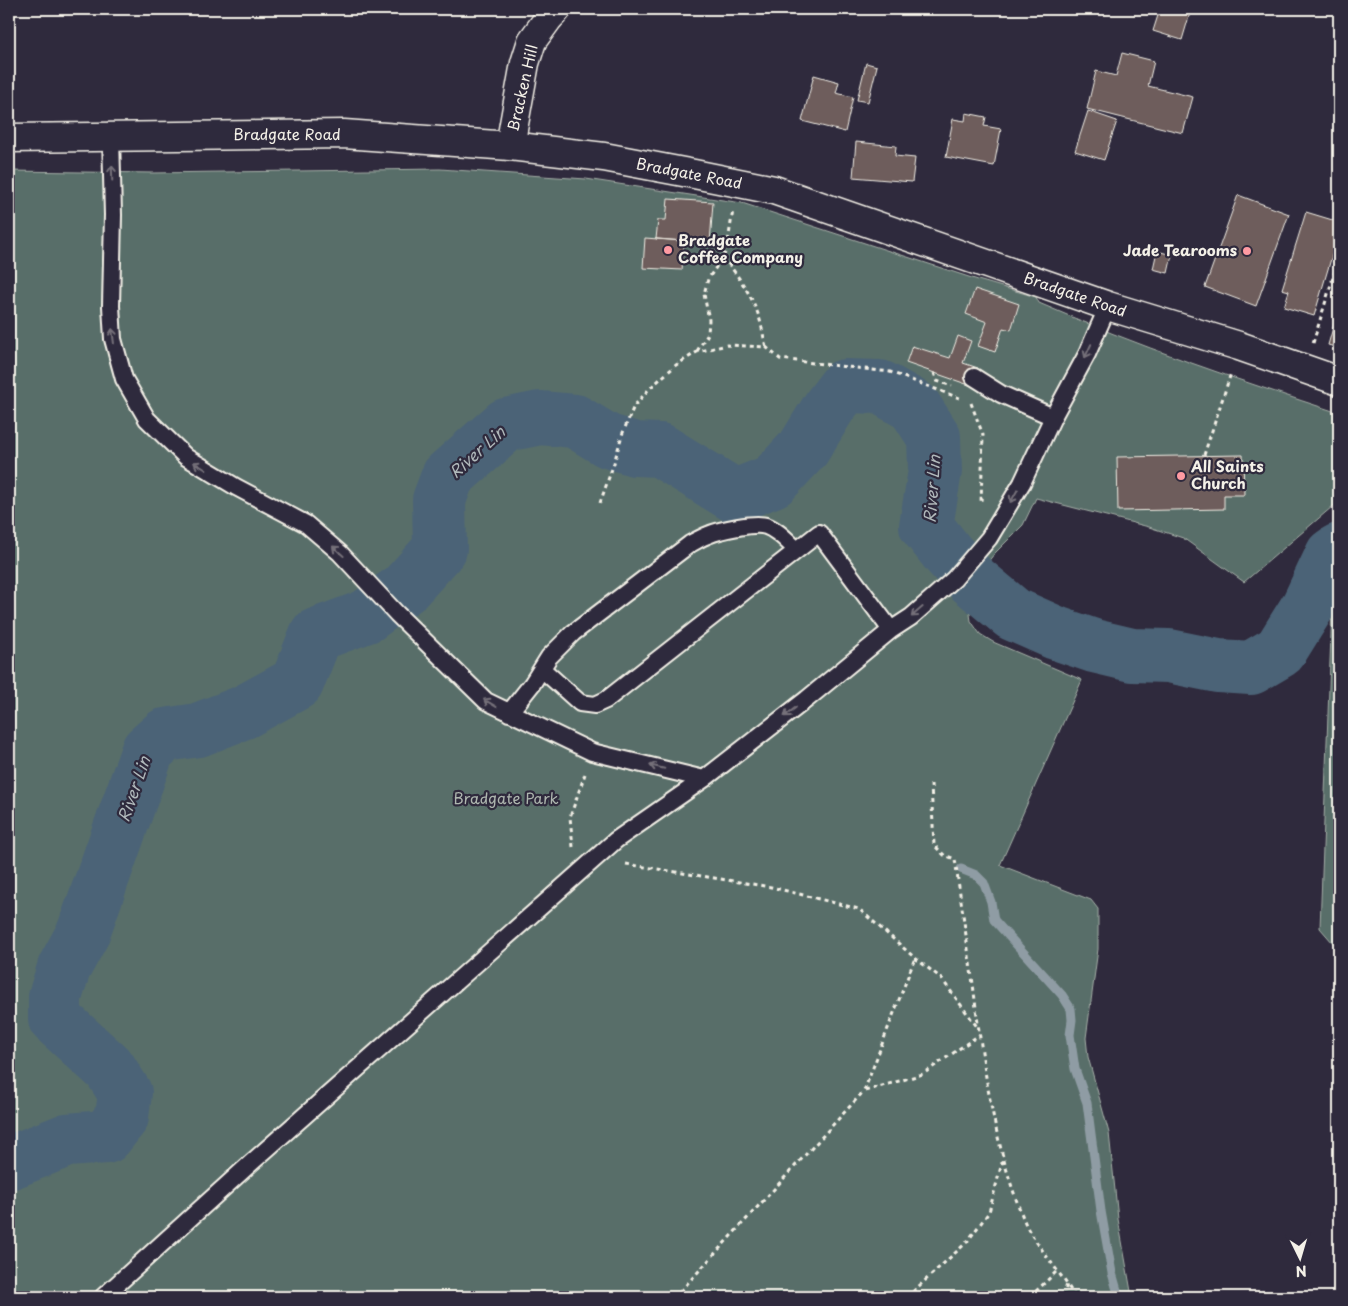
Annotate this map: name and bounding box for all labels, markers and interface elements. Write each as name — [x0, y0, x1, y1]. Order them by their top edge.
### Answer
street label: Bracken Hill — [500, 42, 543, 133]
street label: Bradgate Road — [233, 122, 341, 145]
street label: Bradgate Road — [634, 151, 744, 194]
one-way arrow — [107, 165, 117, 182]
place label: Bradgate Coffee Company — [678, 228, 803, 268]
place label: Jade Tearooms — [1123, 238, 1237, 261]
marker: Bradgate Coffee Company — [662, 244, 674, 256]
marker: Jade Tearooms — [1241, 245, 1253, 257]
street label: Bradgate Road — [1021, 265, 1130, 322]
one-way arrow — [108, 328, 118, 344]
one-way arrow — [1083, 343, 1093, 358]
water label: River Lin — [443, 419, 511, 483]
water label: River Lin — [917, 453, 945, 524]
place label: All Saints Church — [1190, 454, 1264, 494]
one-way arrow — [194, 461, 208, 471]
marker: All Saints Church — [1175, 470, 1187, 482]
one-way arrow — [1009, 488, 1019, 502]
one-way arrow — [331, 546, 344, 557]
one-way arrow — [911, 606, 924, 617]
one-way arrow — [484, 697, 498, 707]
one-way arrow — [784, 707, 797, 718]
water label: River Lin — [111, 751, 156, 825]
one-way arrow — [649, 762, 665, 771]
park label: Bradgate Park — [453, 786, 559, 809]
north arrow — [1276, 1234, 1326, 1284]
text: N — [1295, 1261, 1308, 1282]

